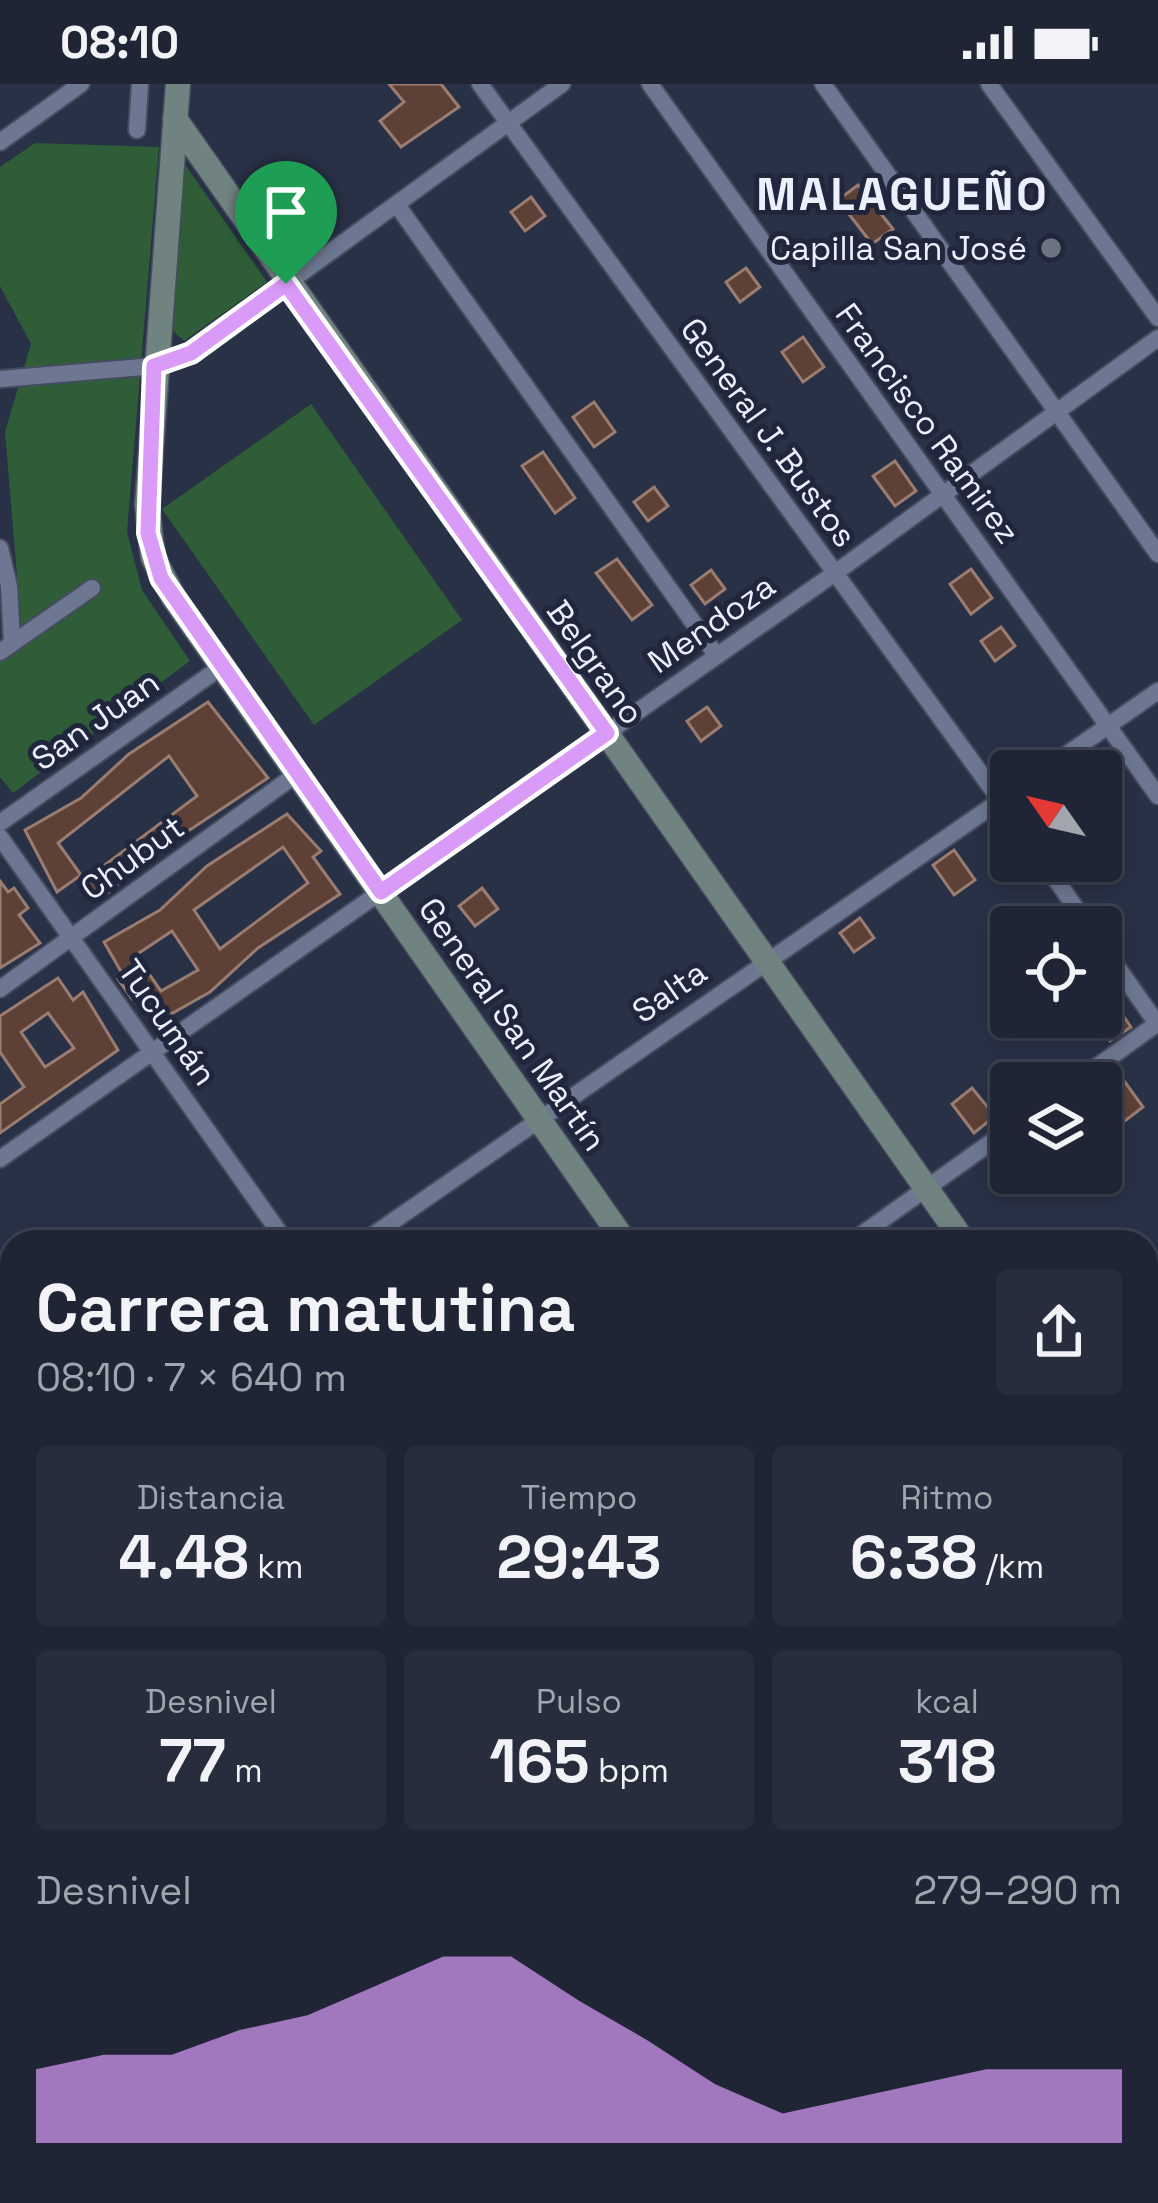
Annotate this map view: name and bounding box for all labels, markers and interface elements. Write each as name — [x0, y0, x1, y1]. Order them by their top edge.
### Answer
text: 08:10 — [60, 14, 179, 71]
pin — [235, 161, 337, 284]
district label: MALAGUEÑO — [756, 166, 1050, 223]
icon: arrive — [253, 179, 319, 245]
place label: Capilla San José — [770, 228, 1027, 270]
marker: Capilla San José — [1038, 235, 1064, 261]
street label: Francisco Ramirez — [826, 295, 1029, 552]
street label: General J. Bustos — [671, 310, 866, 556]
street label: Mendoza — [640, 565, 783, 683]
street label: Belgrano — [537, 592, 653, 733]
street label: San Juan — [24, 662, 167, 780]
north arrow — [990, 750, 1122, 882]
map controls — [990, 750, 1122, 1194]
street label: Chubut — [73, 806, 193, 909]
street label: General San Martín — [409, 890, 615, 1159]
button: locate — [990, 906, 1122, 1038]
street label: Tucumán — [109, 951, 226, 1094]
street label: Salta — [624, 951, 715, 1032]
button: layers — [990, 1062, 1122, 1194]
text: Carrera matutina — [36, 1266, 575, 1350]
button: share — [996, 1269, 1122, 1395]
text: 08:10 · 7 × 640 m — [36, 1353, 347, 1402]
text: Distancia — [137, 1477, 285, 1519]
text: Tiempo — [521, 1477, 637, 1519]
text: Ritmo — [901, 1477, 993, 1519]
text: 4.48 — [119, 1519, 249, 1596]
text: 29:43 — [497, 1519, 662, 1596]
text: 6:38 — [850, 1519, 977, 1596]
text: km — [249, 1546, 303, 1588]
text: /km — [977, 1546, 1044, 1588]
text: Desnivel — [145, 1681, 277, 1723]
text: Pulso — [536, 1681, 622, 1723]
text: kcal — [915, 1681, 979, 1723]
text: 77 — [159, 1723, 226, 1800]
text: 165 — [489, 1723, 589, 1800]
text: 318 — [898, 1723, 996, 1800]
text: m — [226, 1750, 263, 1792]
text: bpm — [589, 1750, 669, 1792]
text: Desnivel — [36, 1866, 192, 1915]
text: 279–290 m — [913, 1866, 1122, 1915]

